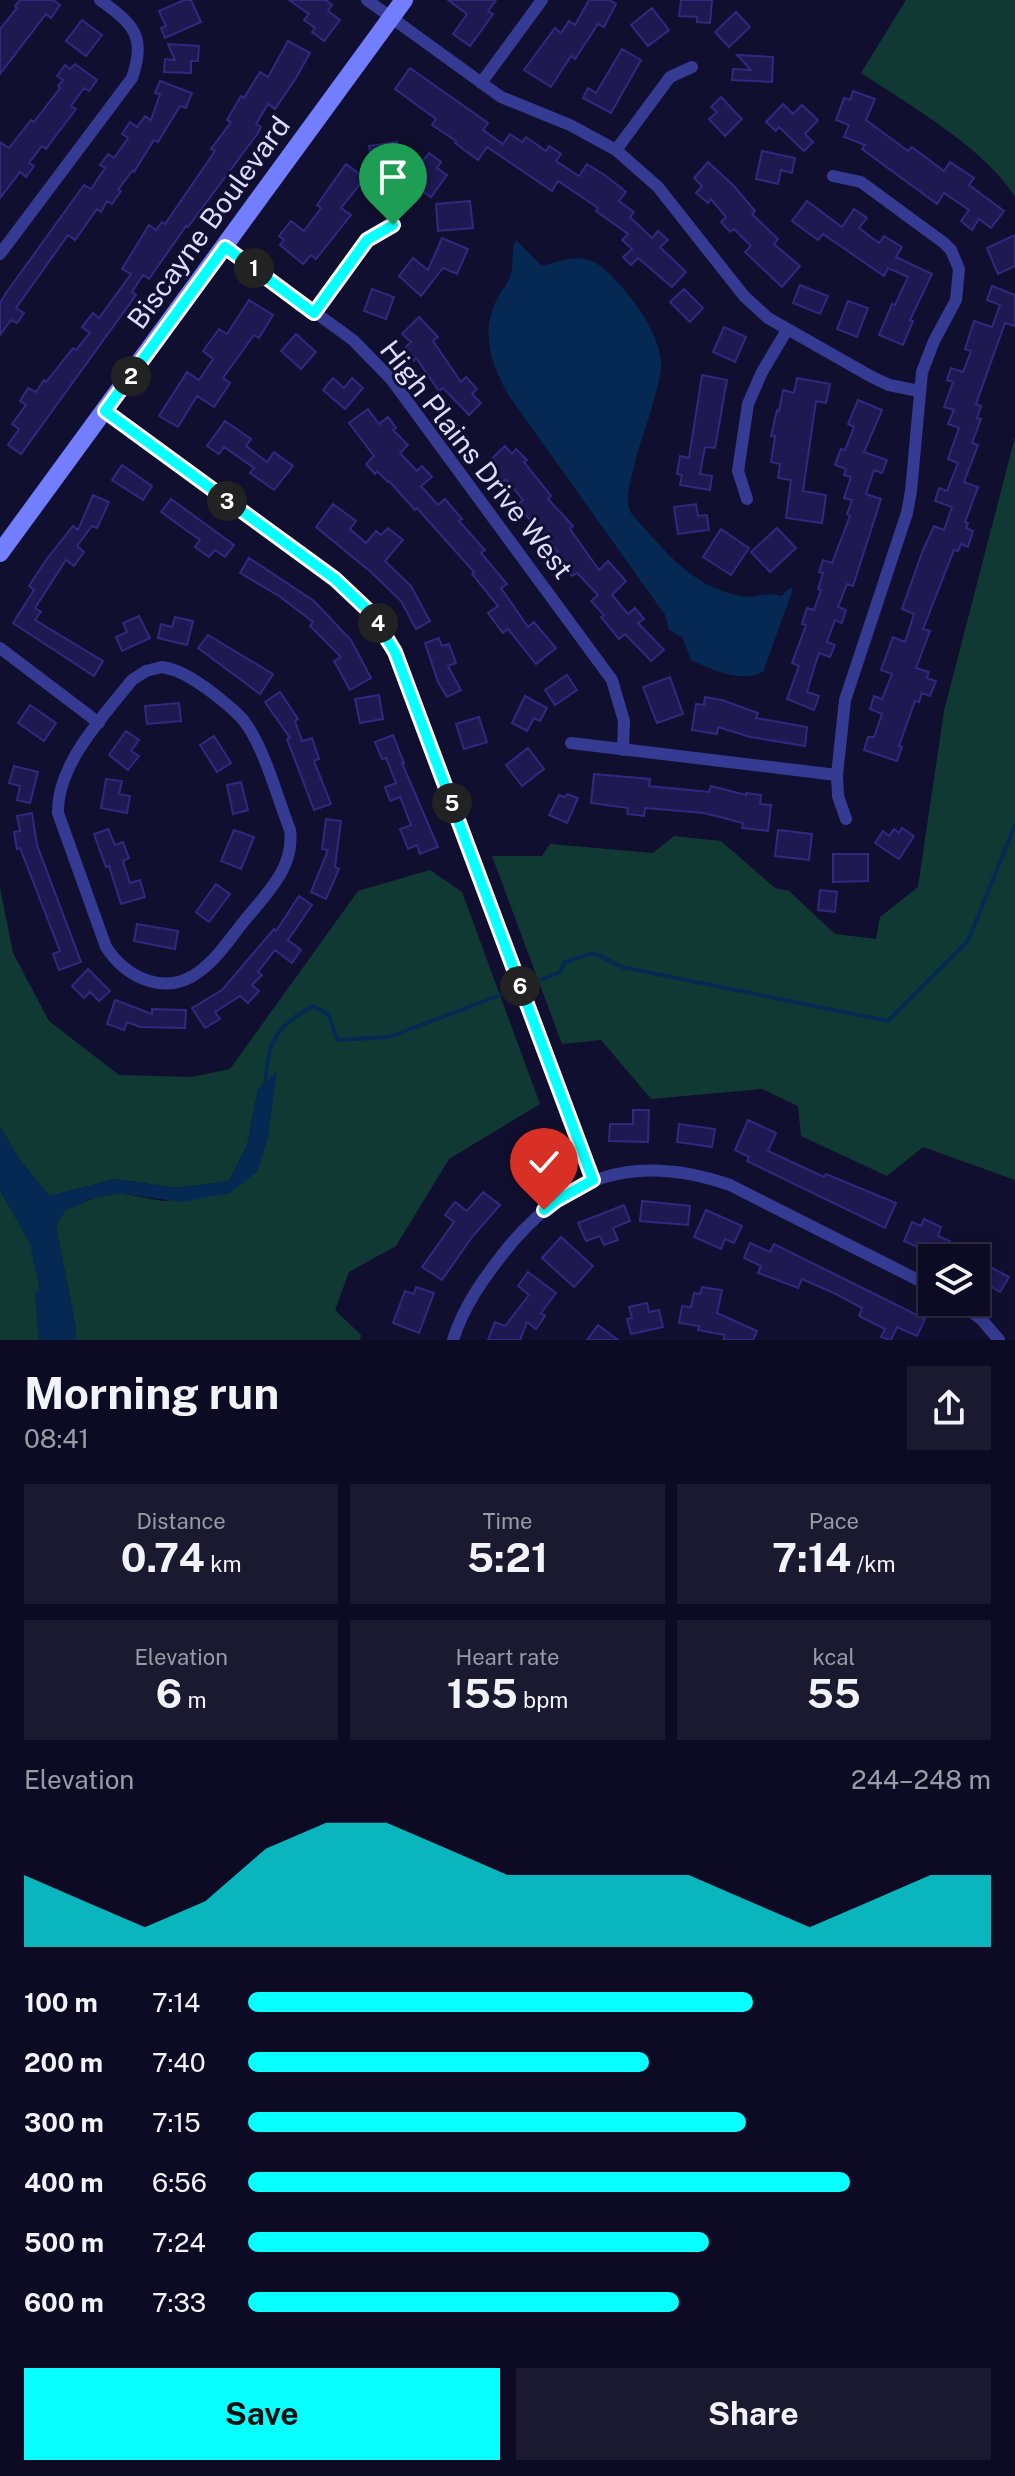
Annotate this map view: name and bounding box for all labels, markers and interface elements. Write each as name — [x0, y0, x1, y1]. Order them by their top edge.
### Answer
street label: Biscayne Boulevard — [120, 109, 296, 335]
pin — [359, 143, 427, 225]
icon: arrive — [371, 155, 415, 199]
pin: 1 — [234, 248, 274, 288]
text: 1 — [249, 255, 259, 281]
street label: High Plains Drive West — [374, 333, 580, 585]
pin: 2 — [111, 356, 151, 396]
text: 2 — [124, 363, 138, 389]
pin: 3 — [207, 481, 247, 521]
text: 3 — [220, 488, 234, 514]
pin: 4 — [358, 603, 398, 643]
text: 4 — [371, 610, 385, 636]
pin: 5 — [432, 783, 472, 823]
text: 5 — [445, 790, 459, 816]
pin: 6 — [500, 966, 540, 1006]
text: 6 — [513, 973, 527, 999]
pin — [510, 1128, 578, 1210]
icon: check — [522, 1140, 566, 1184]
map controls — [918, 1244, 990, 1316]
button: layers — [918, 1244, 990, 1316]
button: share — [907, 1366, 991, 1450]
text: Morning run — [24, 1367, 279, 1419]
text: 08:41 — [24, 1423, 89, 1454]
text: Distance — [137, 1508, 226, 1534]
text: Time — [482, 1508, 533, 1534]
text: Pace — [809, 1508, 859, 1534]
text: 0.74 — [121, 1534, 205, 1581]
text: 5:21 — [467, 1534, 548, 1581]
text: 7:14 — [772, 1534, 851, 1581]
text: km — [205, 1551, 242, 1577]
text: /km — [851, 1551, 896, 1577]
text: Elevation — [134, 1644, 228, 1670]
text: Heart rate — [455, 1644, 559, 1670]
text: kcal — [813, 1644, 855, 1670]
text: 6 — [156, 1670, 182, 1717]
text: 155 — [447, 1670, 518, 1717]
text: 55 — [807, 1670, 861, 1717]
text: m — [182, 1687, 207, 1713]
text: bpm — [518, 1687, 568, 1713]
text: Elevation — [24, 1764, 134, 1795]
text: 244–248 m — [851, 1764, 991, 1795]
text: 100 m — [24, 1987, 98, 2018]
text: 7:14 — [152, 1987, 200, 2018]
text: 200 m — [24, 2047, 103, 2078]
text: 7:40 — [152, 2047, 206, 2078]
text: 300 m — [24, 2107, 104, 2138]
text: 7:15 — [152, 2107, 201, 2138]
text: 400 m — [24, 2167, 104, 2198]
text: 6:56 — [152, 2167, 207, 2198]
text: 500 m — [24, 2227, 104, 2258]
text: 7:24 — [152, 2227, 206, 2258]
text: 600 m — [24, 2287, 104, 2318]
text: 7:33 — [152, 2287, 206, 2318]
button: Save — [24, 2368, 500, 2460]
button: Share — [516, 2368, 991, 2460]

